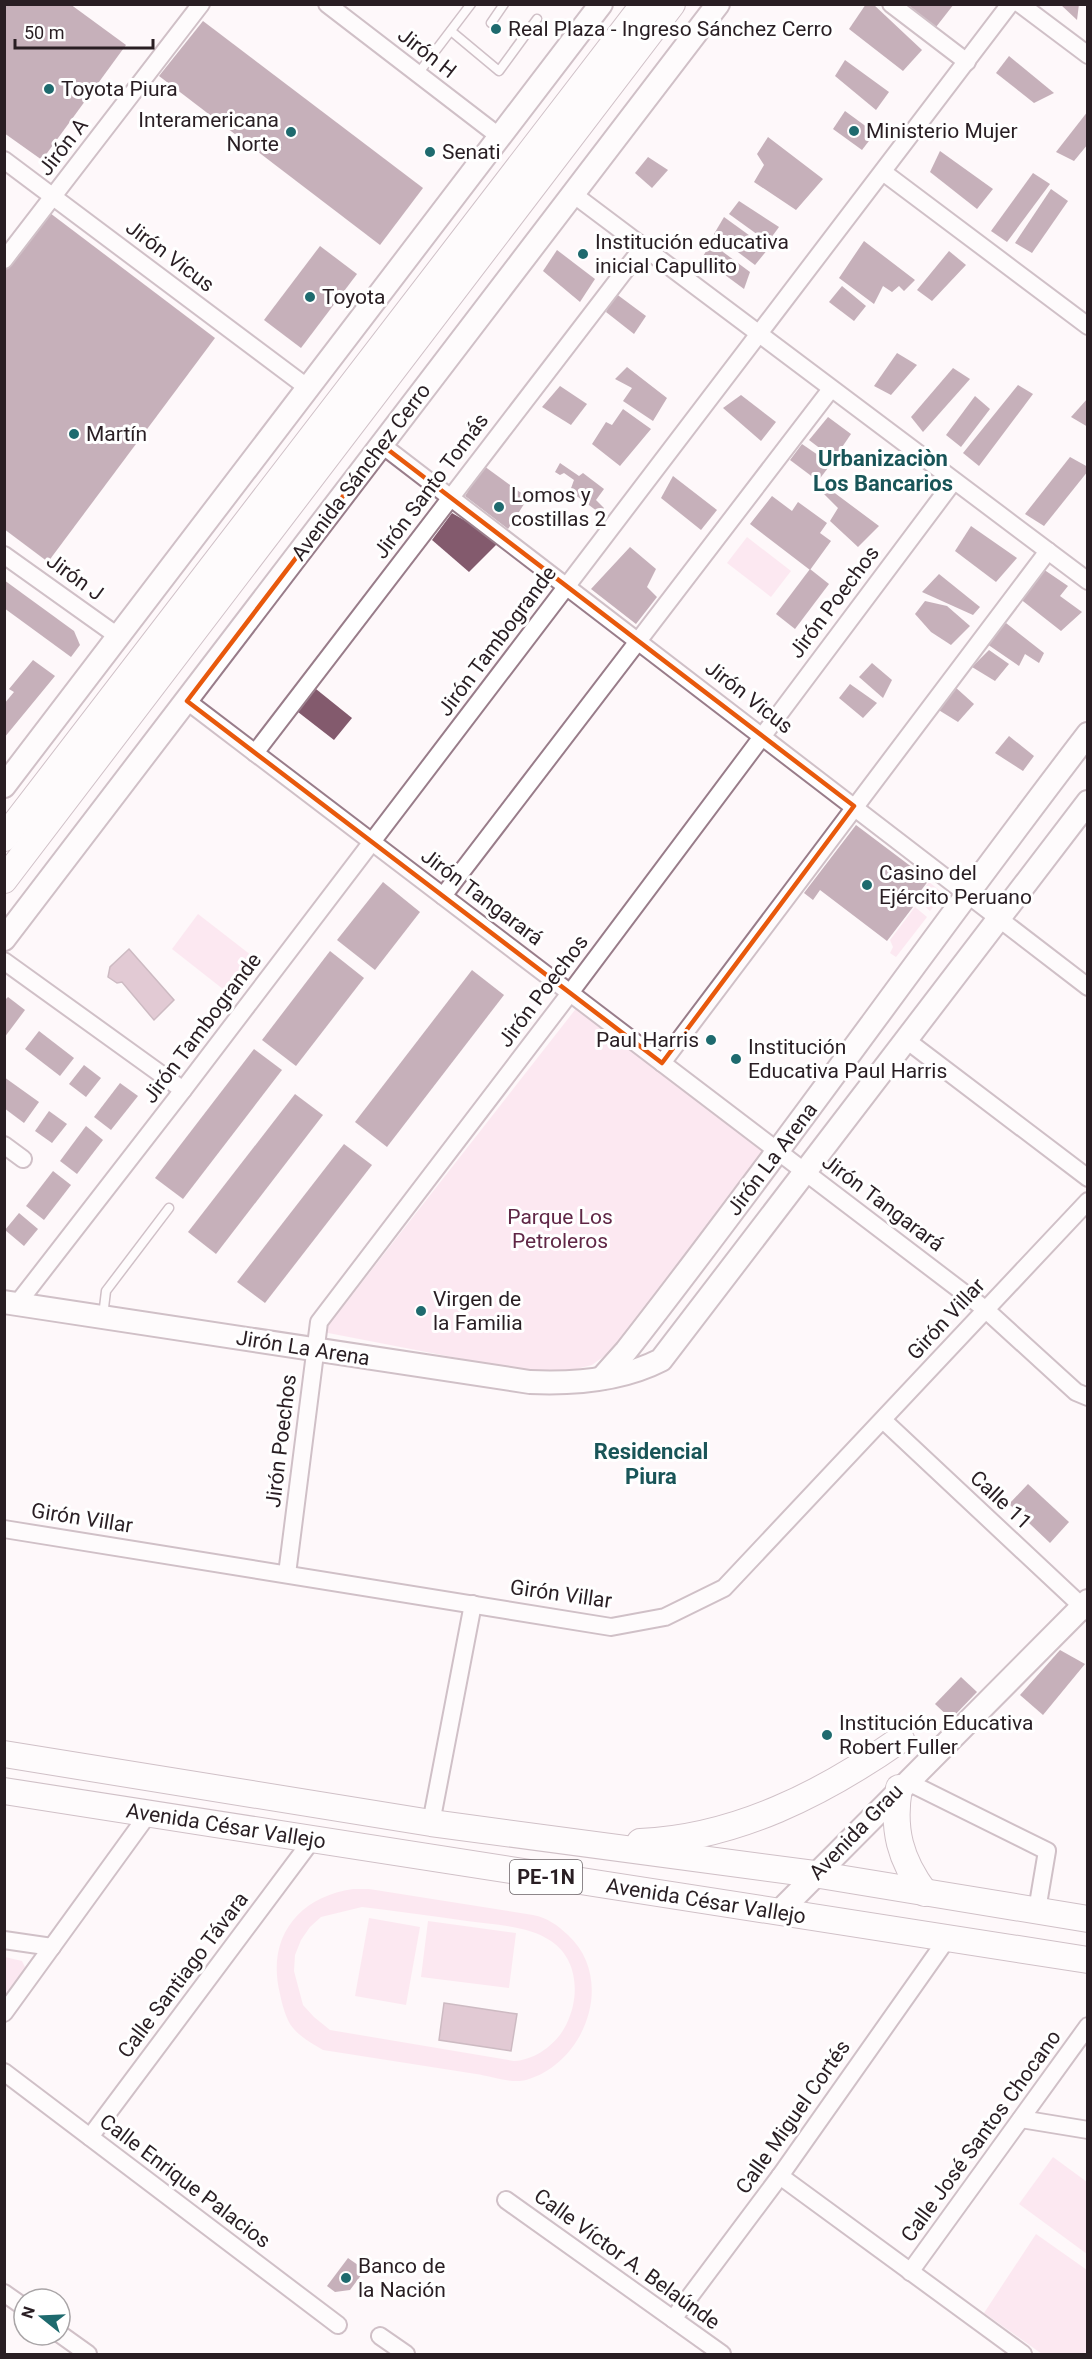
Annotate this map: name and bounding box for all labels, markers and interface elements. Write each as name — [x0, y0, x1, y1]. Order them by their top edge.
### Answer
scale bar — [15, 12, 153, 50]
place label: Real Plaza - Ingreso Sánchez Cerro — [508, 17, 832, 41]
text: 50 m — [24, 22, 64, 43]
marker: Real Plaza - Ingreso Sánchez Cerro — [489, 22, 503, 36]
street label: Jirón H — [393, 23, 461, 83]
place label: Toyota Piura — [61, 77, 178, 101]
marker: Toyota Piura — [42, 82, 56, 96]
place label: Interamericana Norte — [138, 108, 279, 156]
street label: Jirón A — [33, 113, 93, 180]
place label: Ministerio Mujer — [866, 119, 1018, 143]
marker: Ministerio Mujer — [847, 124, 861, 138]
marker: Interamericana Norte — [284, 125, 298, 139]
place label: Senati — [442, 140, 501, 164]
marker: Senati — [423, 145, 437, 159]
street label: Jirón Vicus — [121, 215, 219, 297]
place label: Institución educativa inicial Capullito — [595, 230, 789, 278]
marker: Institución educativa inicial Capullito — [576, 247, 590, 261]
place label: Toyota — [322, 285, 385, 309]
marker: Toyota — [303, 290, 317, 304]
street label: Avenida Sánchez Cerro — [287, 379, 435, 565]
street label: Jirón Santo Tomás — [369, 409, 493, 563]
place label: Martín — [86, 422, 147, 446]
marker: Martín — [67, 427, 81, 441]
district label: Urbanizaciòn Los Bancarios — [813, 446, 953, 496]
place label: Lomos y costillas 2 — [511, 483, 606, 531]
marker: Lomos y costillas 2 — [492, 500, 506, 514]
street label: Jirón Poechos — [784, 541, 884, 663]
street label: Jirón J — [42, 548, 108, 606]
street label: Jirón Tambogrande — [433, 561, 561, 721]
street label: Jirón Vicus — [701, 655, 797, 739]
street label: Jirón Tangarará — [417, 844, 547, 950]
place label: Casino del Ejército Peruano — [879, 861, 1032, 909]
marker: Casino del Ejército Peruano — [860, 878, 874, 892]
street label: Jirón Poechos — [493, 930, 593, 1052]
street label: Jirón Tambogrande — [138, 948, 266, 1108]
place label: Paul Harris — [596, 1028, 699, 1052]
marker: Paul Harris — [704, 1033, 718, 1047]
place label: Institución Educativa Paul Harris — [748, 1035, 947, 1083]
marker: Institución Educativa Paul Harris — [729, 1052, 743, 1066]
street label: Jirón La Arena — [722, 1098, 822, 1220]
street label: Jirón Tangarará — [818, 1150, 948, 1256]
park label: Parque Los Petroleros — [507, 1205, 613, 1253]
street label: Girón Villar — [902, 1273, 990, 1365]
place label: Virgen de la Familia — [433, 1287, 523, 1335]
marker: Virgen de la Familia — [414, 1304, 428, 1318]
street label: Jirón La Arena — [234, 1326, 372, 1370]
street label: Jirón Poechos — [261, 1373, 301, 1509]
district label: Residencial Piura — [594, 1439, 708, 1489]
street label: Calle 11 — [965, 1466, 1037, 1534]
street label: Girón Villar — [30, 1498, 134, 1538]
street label: Girón Villar — [509, 1575, 613, 1613]
place label: Institución Educativa Robert Fuller — [839, 1711, 1033, 1759]
marker: Institución Educativa Robert Fuller — [820, 1728, 834, 1742]
street label: Avenida Grau — [804, 1779, 908, 1885]
street label: Avenida César Vallejo — [125, 1798, 327, 1854]
road number: PE-1N — [510, 1860, 582, 1894]
street label: Avenida César Vallejo — [605, 1873, 807, 1929]
street label: Calle Santiago Távara — [113, 1887, 253, 2063]
street label: Calle José Santos Chocano — [896, 2025, 1066, 2247]
street label: Calle Miguel Cortés — [731, 2036, 855, 2198]
street label: Calle Enrique Palacios — [95, 2109, 275, 2253]
street label: Calle Víctor A. Belaúnde — [530, 2184, 724, 2334]
place label: Banco de la Nación — [358, 2254, 446, 2302]
marker: Banco de la Nación — [339, 2271, 353, 2285]
north arrow — [12, 2287, 72, 2347]
text: N — [17, 2304, 39, 2321]

